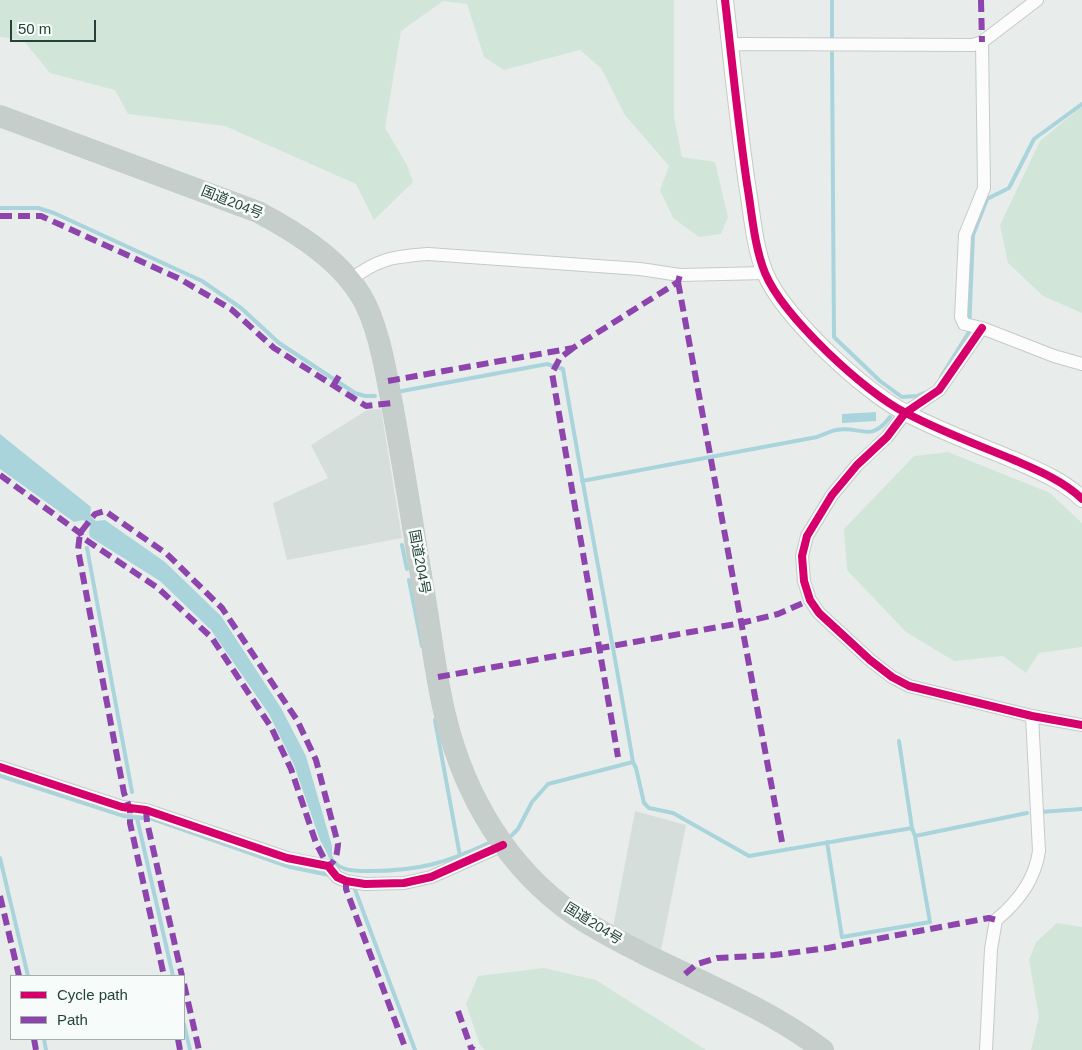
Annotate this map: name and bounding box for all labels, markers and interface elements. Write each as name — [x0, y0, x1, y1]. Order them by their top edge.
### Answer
scale bar — [12, 10, 99, 42]
text: 50 m — [18, 20, 51, 37]
street label: 国道204号 — [199, 183, 265, 223]
street label: 国道204号 — [405, 528, 433, 596]
street label: 国道204号 — [561, 900, 625, 948]
legend — [10, 975, 185, 1040]
text: Cycle path — [57, 986, 128, 1003]
text: Path — [57, 1011, 88, 1028]

